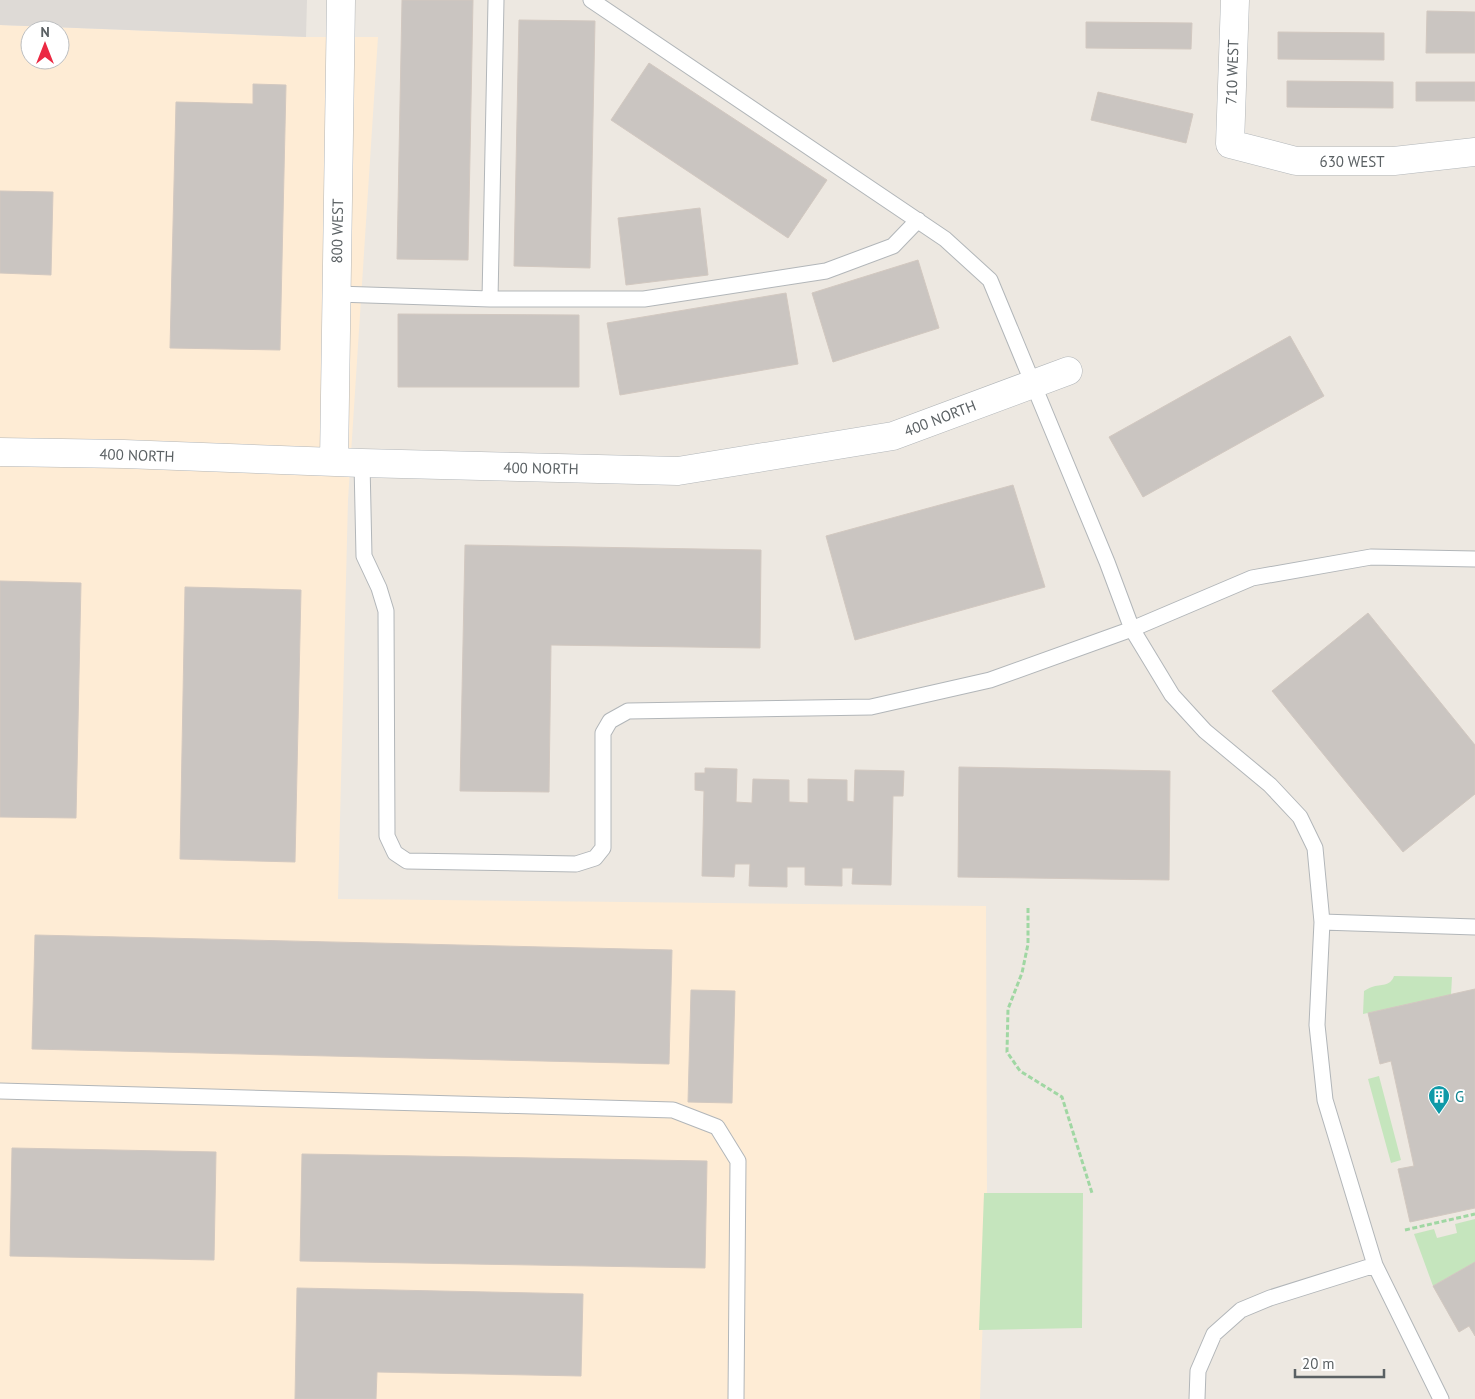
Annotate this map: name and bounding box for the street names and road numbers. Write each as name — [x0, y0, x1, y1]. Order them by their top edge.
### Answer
street label: 710 WEST — [1221, 39, 1243, 105]
street label: 630 WEST — [1320, 152, 1385, 171]
street label: 800 WEST — [327, 198, 347, 264]
street label: 400 NORTH — [901, 396, 979, 440]
street label: 400 NORTH — [99, 444, 175, 466]
street label: 400 NORTH — [503, 458, 579, 478]

